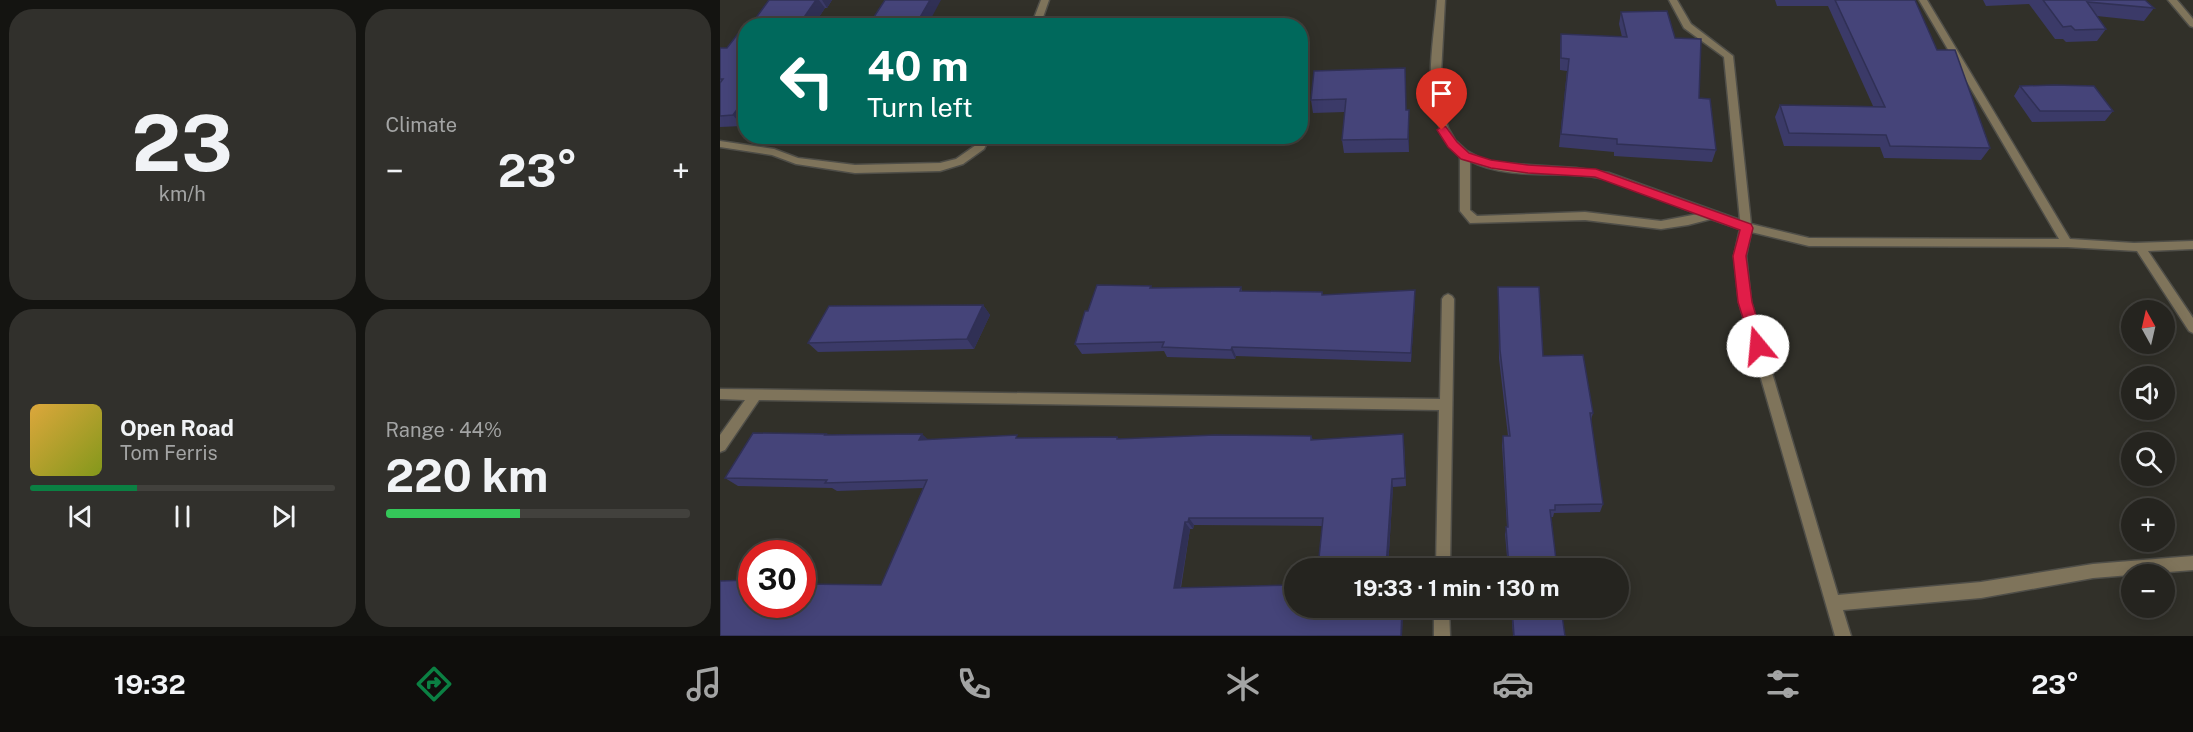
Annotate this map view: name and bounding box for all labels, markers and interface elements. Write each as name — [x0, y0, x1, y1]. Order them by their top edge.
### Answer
text: 40 m — [867, 41, 969, 90]
icon: left — [768, 42, 846, 120]
pin — [1416, 68, 1467, 130]
icon: arrive — [1425, 77, 1458, 110]
text: Turn left — [867, 91, 973, 123]
text: 23 — [132, 97, 233, 189]
text: Climate — [386, 113, 457, 137]
text: 23° — [498, 144, 578, 197]
text: − — [386, 152, 404, 190]
text: + — [672, 152, 690, 190]
text: km/h — [159, 182, 206, 206]
north arrow — [2121, 300, 2175, 354]
map controls — [2121, 300, 2175, 618]
position arrow — [1726, 314, 1790, 378]
button: sound — [2121, 366, 2175, 420]
text: Open Road — [120, 415, 234, 441]
text: Range · 44% — [386, 418, 502, 442]
button: search — [2121, 432, 2175, 486]
text: Tom Ferris — [120, 441, 218, 465]
text: 220 km — [386, 449, 548, 502]
button: + — [2121, 498, 2175, 552]
icon: previous — [64, 500, 97, 533]
icon: pause — [166, 500, 199, 533]
icon: next — [267, 500, 300, 533]
speed limit sign: 30 — [738, 540, 816, 618]
button: − — [2121, 564, 2175, 618]
text: 19:33 · 1 min · 130 m — [1353, 575, 1560, 601]
icon: directions — [413, 663, 455, 705]
icon: music — [683, 663, 725, 705]
icon: phone — [953, 663, 995, 705]
icon: climate — [1222, 663, 1264, 705]
icon: car — [1492, 663, 1534, 705]
icon: filters — [1762, 663, 1804, 705]
text: 19:32 — [114, 668, 186, 700]
text: 23° — [2031, 668, 2079, 700]

